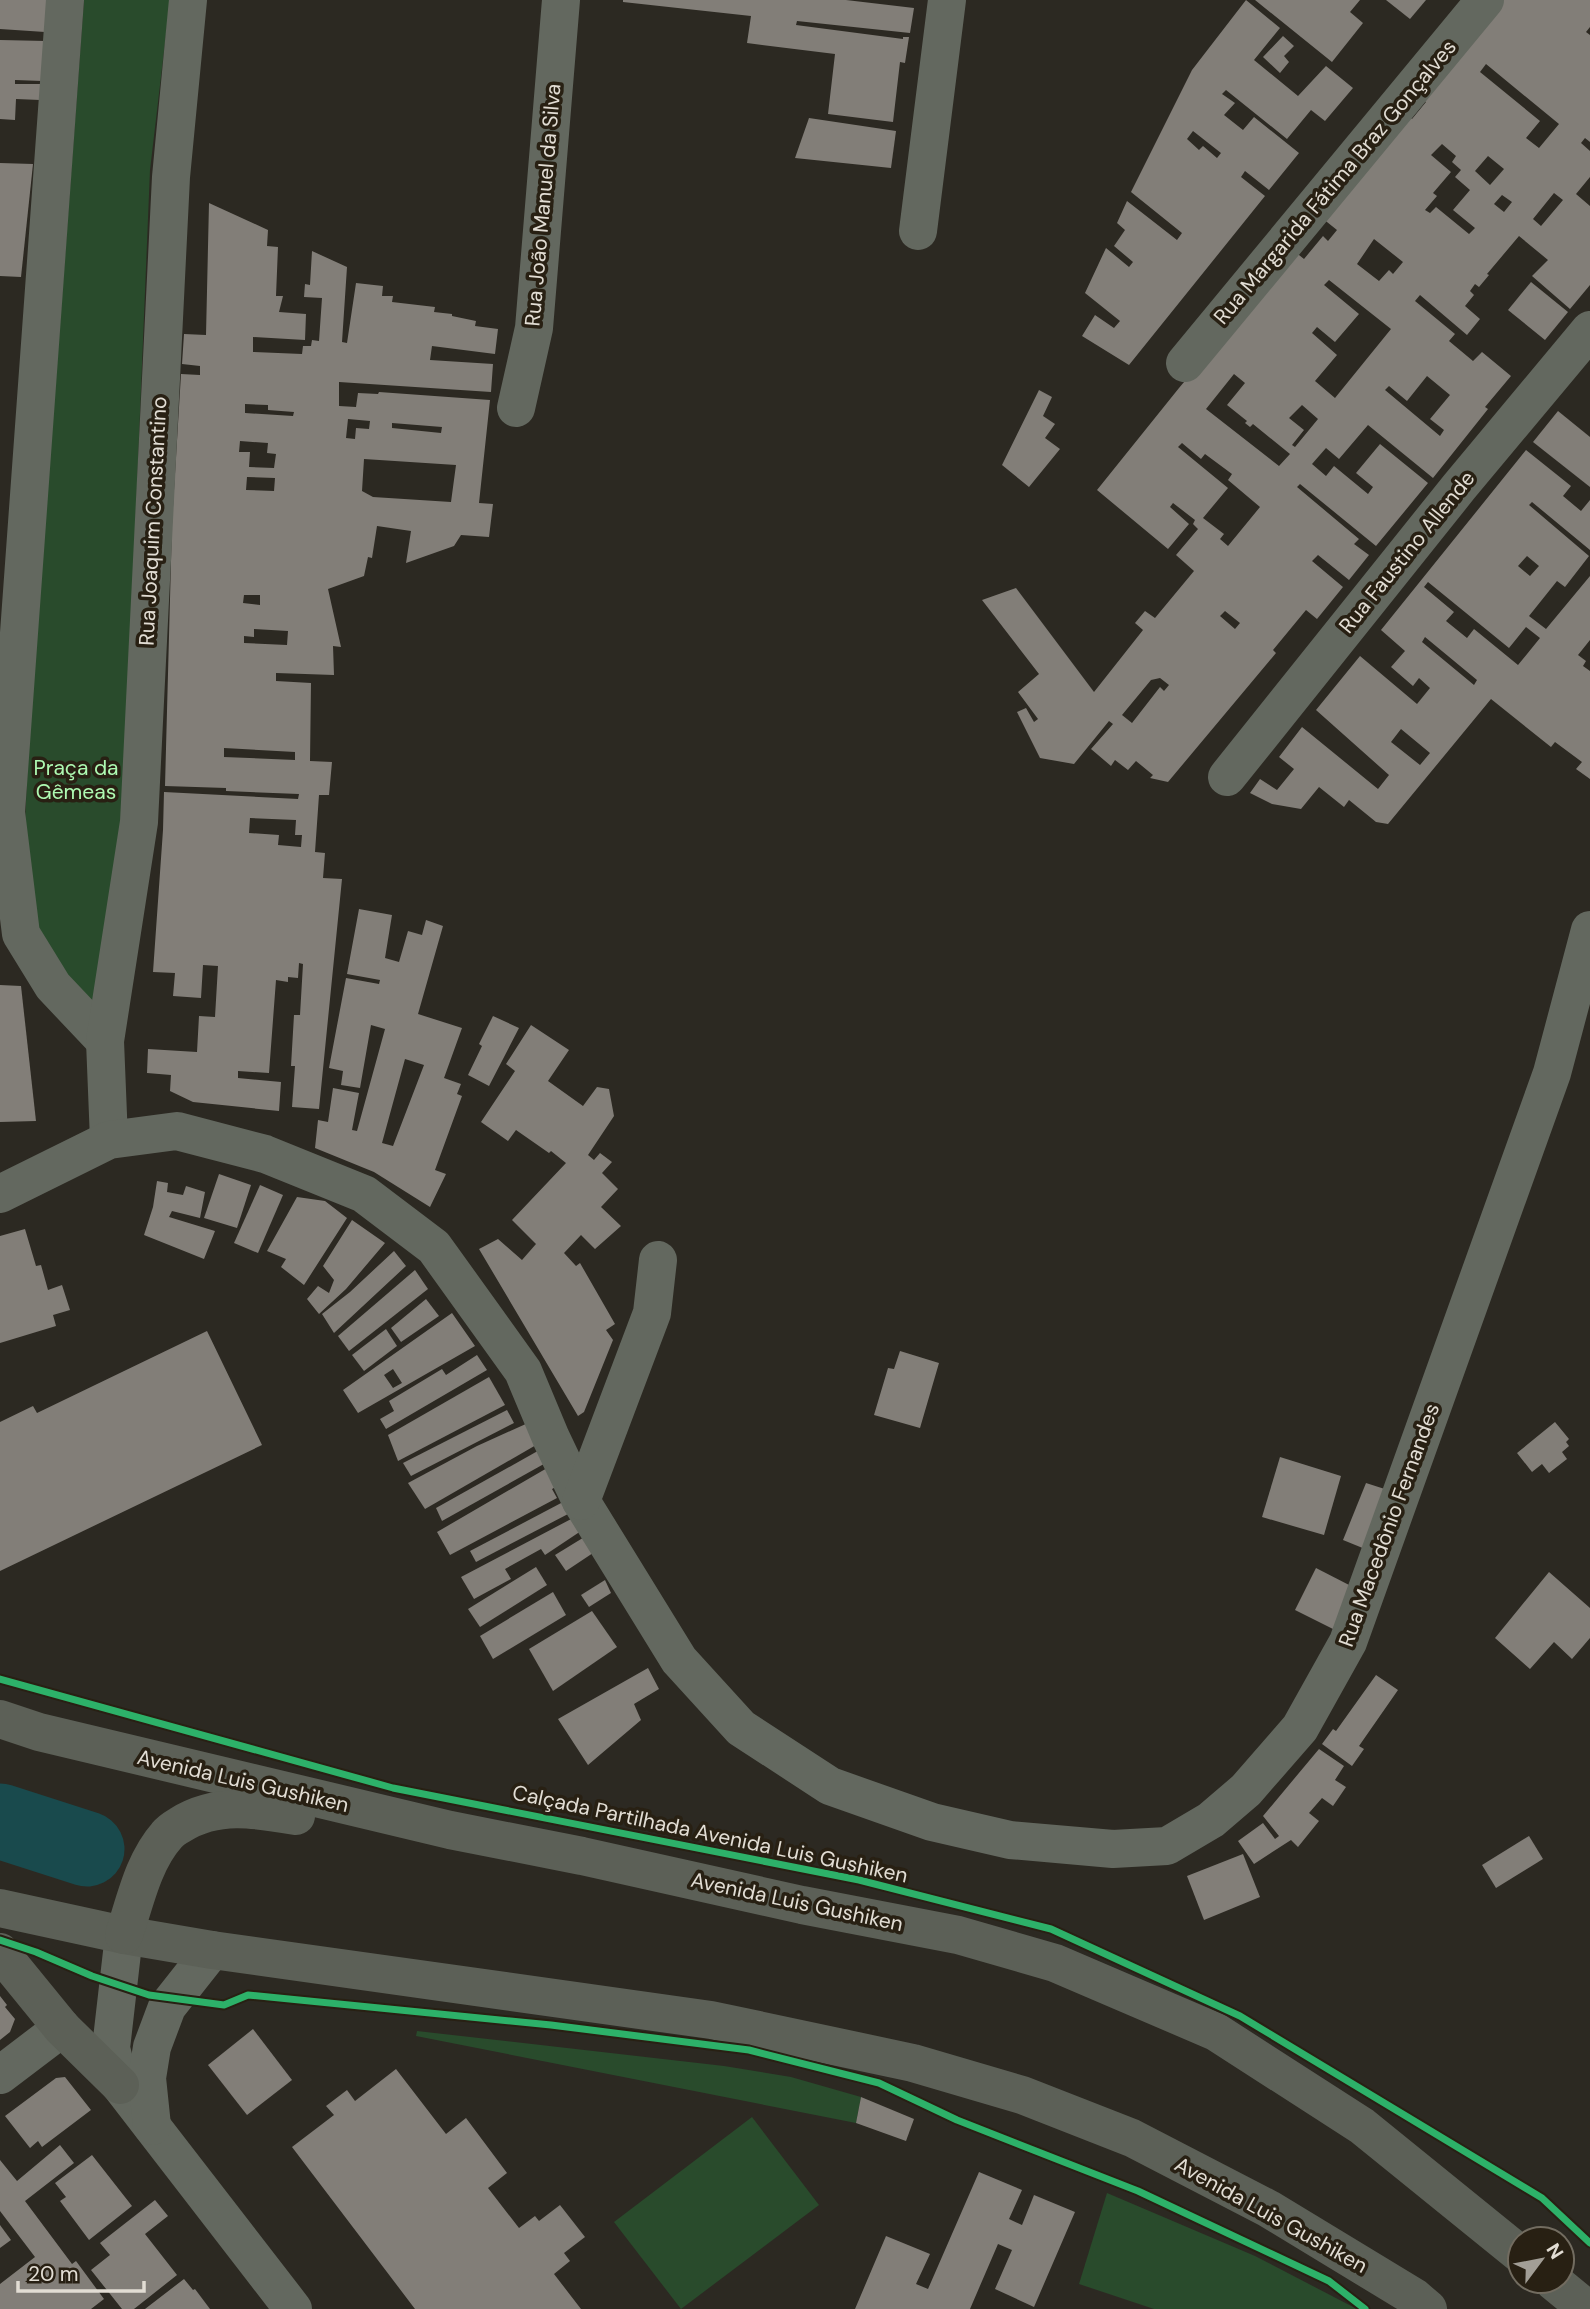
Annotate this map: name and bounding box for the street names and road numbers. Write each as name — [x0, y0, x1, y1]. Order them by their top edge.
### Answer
street label: Rua Margarida Fátima Braz Gonçalves — [1207, 34, 1463, 330]
street label: Rua João Manuel da Silva — [518, 83, 568, 327]
street label: Rua Joaquim Constantino — [132, 396, 174, 646]
street label: Rua Faustino Allende — [1333, 465, 1481, 639]
street label: Rua Macedônio Fernandes — [1332, 1399, 1446, 1651]
street label: Avenida Luis Gushiken — [134, 1743, 352, 1819]
street label: Calçada Partilhada Avenida Luis Gushiken — [510, 1778, 910, 1890]
street label: Avenida Luis Gushiken — [688, 1866, 906, 1938]
street label: Avenida Luis Gushiken — [1170, 2150, 1372, 2280]

